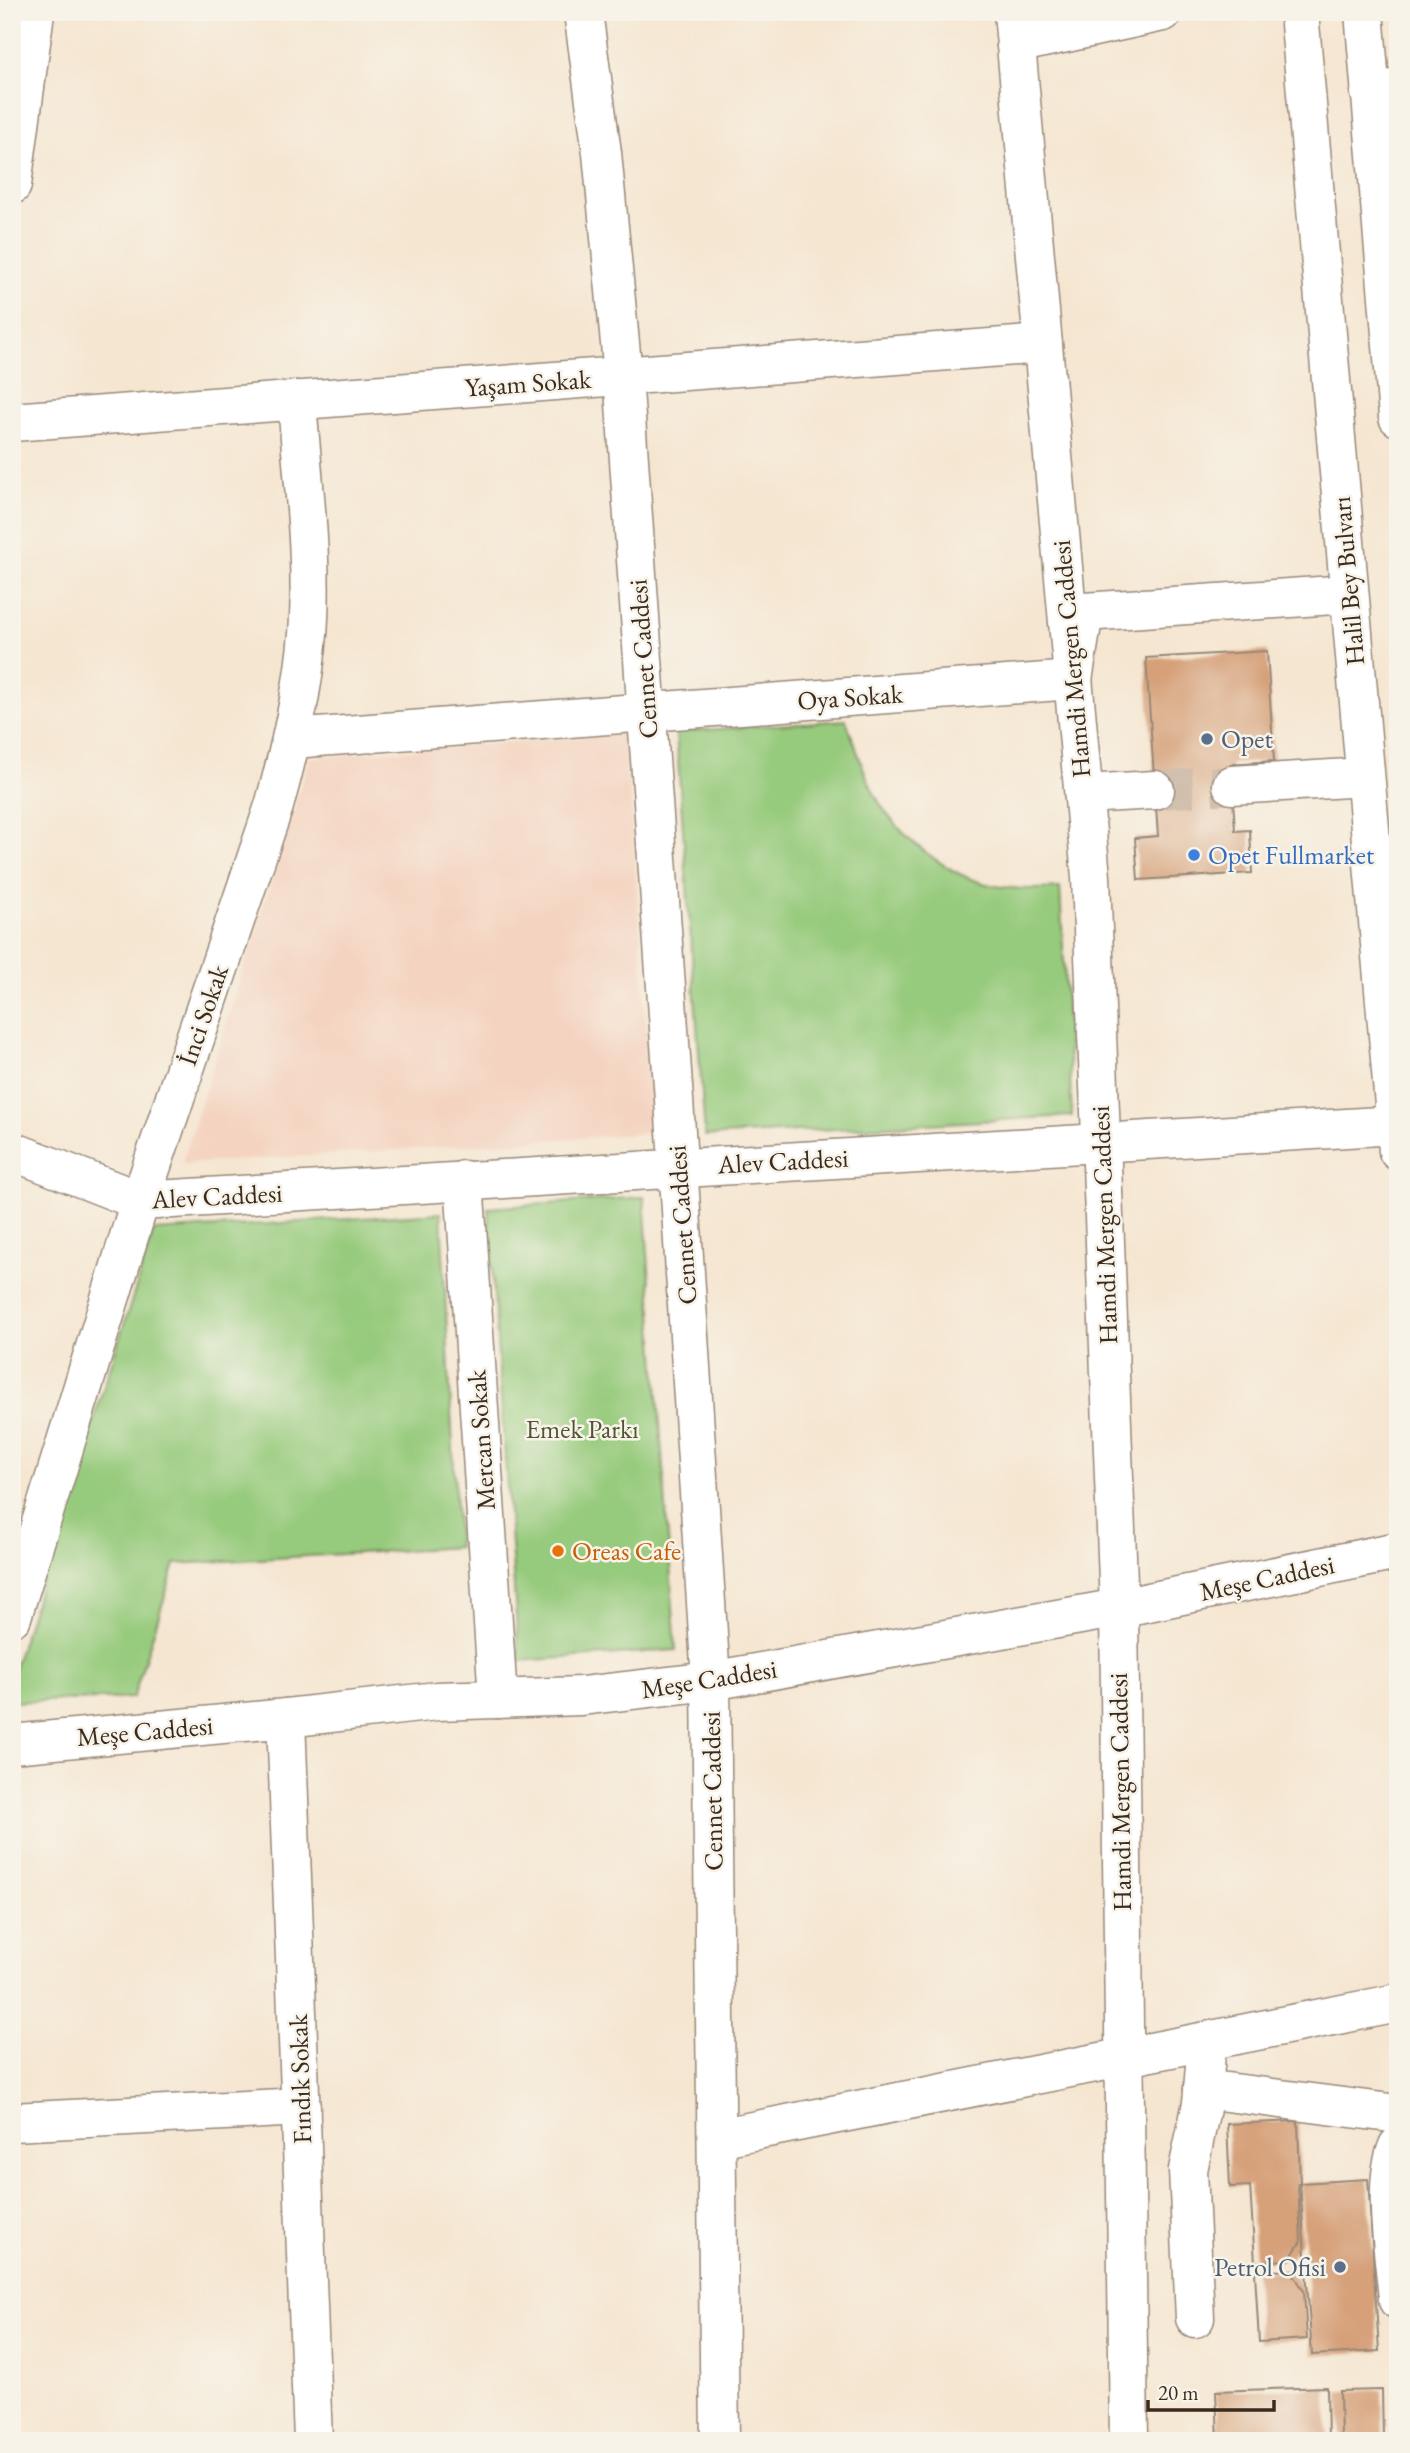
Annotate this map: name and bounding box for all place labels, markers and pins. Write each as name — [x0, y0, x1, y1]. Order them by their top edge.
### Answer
place label: Opet — [1221, 722, 1273, 756]
marker: Opet — [1199, 731, 1215, 747]
place label: Opet Fullmarket — [1208, 838, 1374, 872]
marker: Opet Fullmarket — [1186, 847, 1202, 863]
place label: Oreas Cafe — [572, 1534, 681, 1568]
marker: Oreas Cafe — [550, 1543, 566, 1559]
place label: Petrol Ofisi — [1214, 2250, 1326, 2284]
marker: Petrol Ofisi — [1332, 2259, 1348, 2275]

